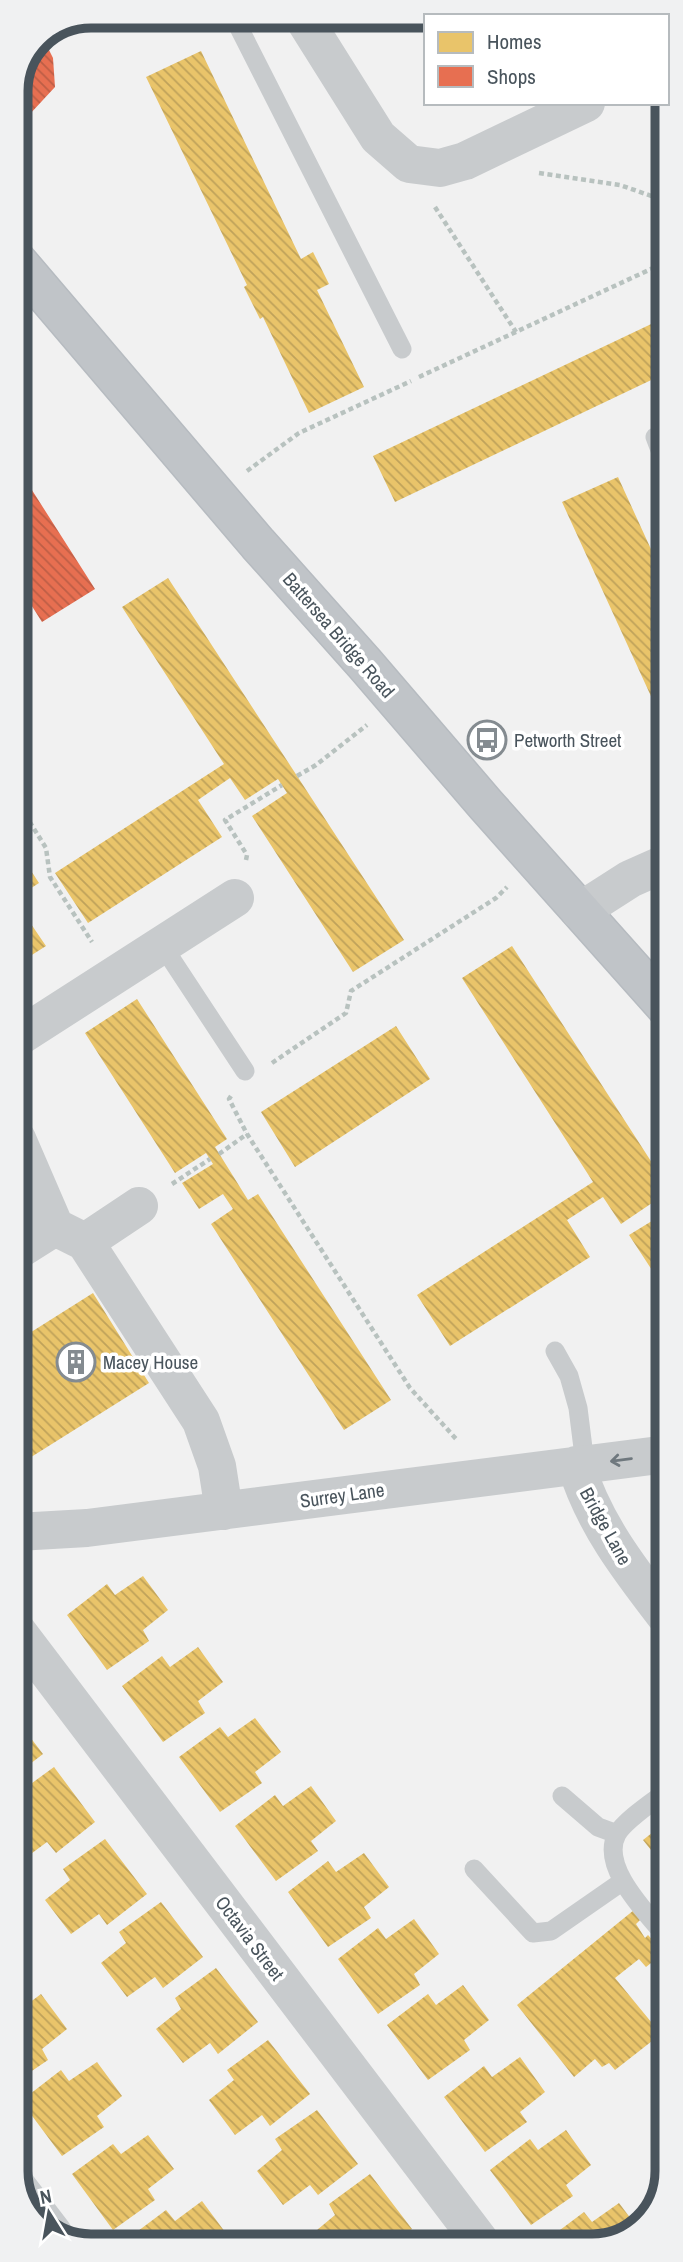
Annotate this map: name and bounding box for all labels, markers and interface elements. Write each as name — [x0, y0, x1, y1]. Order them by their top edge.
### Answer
legend — [424, 14, 669, 105]
text: Homes — [487, 27, 542, 56]
text: Shops — [487, 62, 536, 91]
street label: Battersea Bridge Road — [277, 567, 401, 703]
bus stop icon: Petworth Street — [466, 719, 508, 761]
place label: Petworth Street — [514, 727, 622, 753]
building icon: Macey House — [55, 1341, 97, 1383]
place label: Macey House — [103, 1349, 198, 1375]
one-way arrow — [610, 1453, 633, 1466]
street label: Surrey Lane — [298, 1476, 386, 1514]
street label: Bridge Lane — [574, 1483, 638, 1569]
street label: Octavia Street — [210, 1890, 291, 1986]
north arrow — [14, 2178, 84, 2248]
text: N — [38, 2182, 54, 2210]

